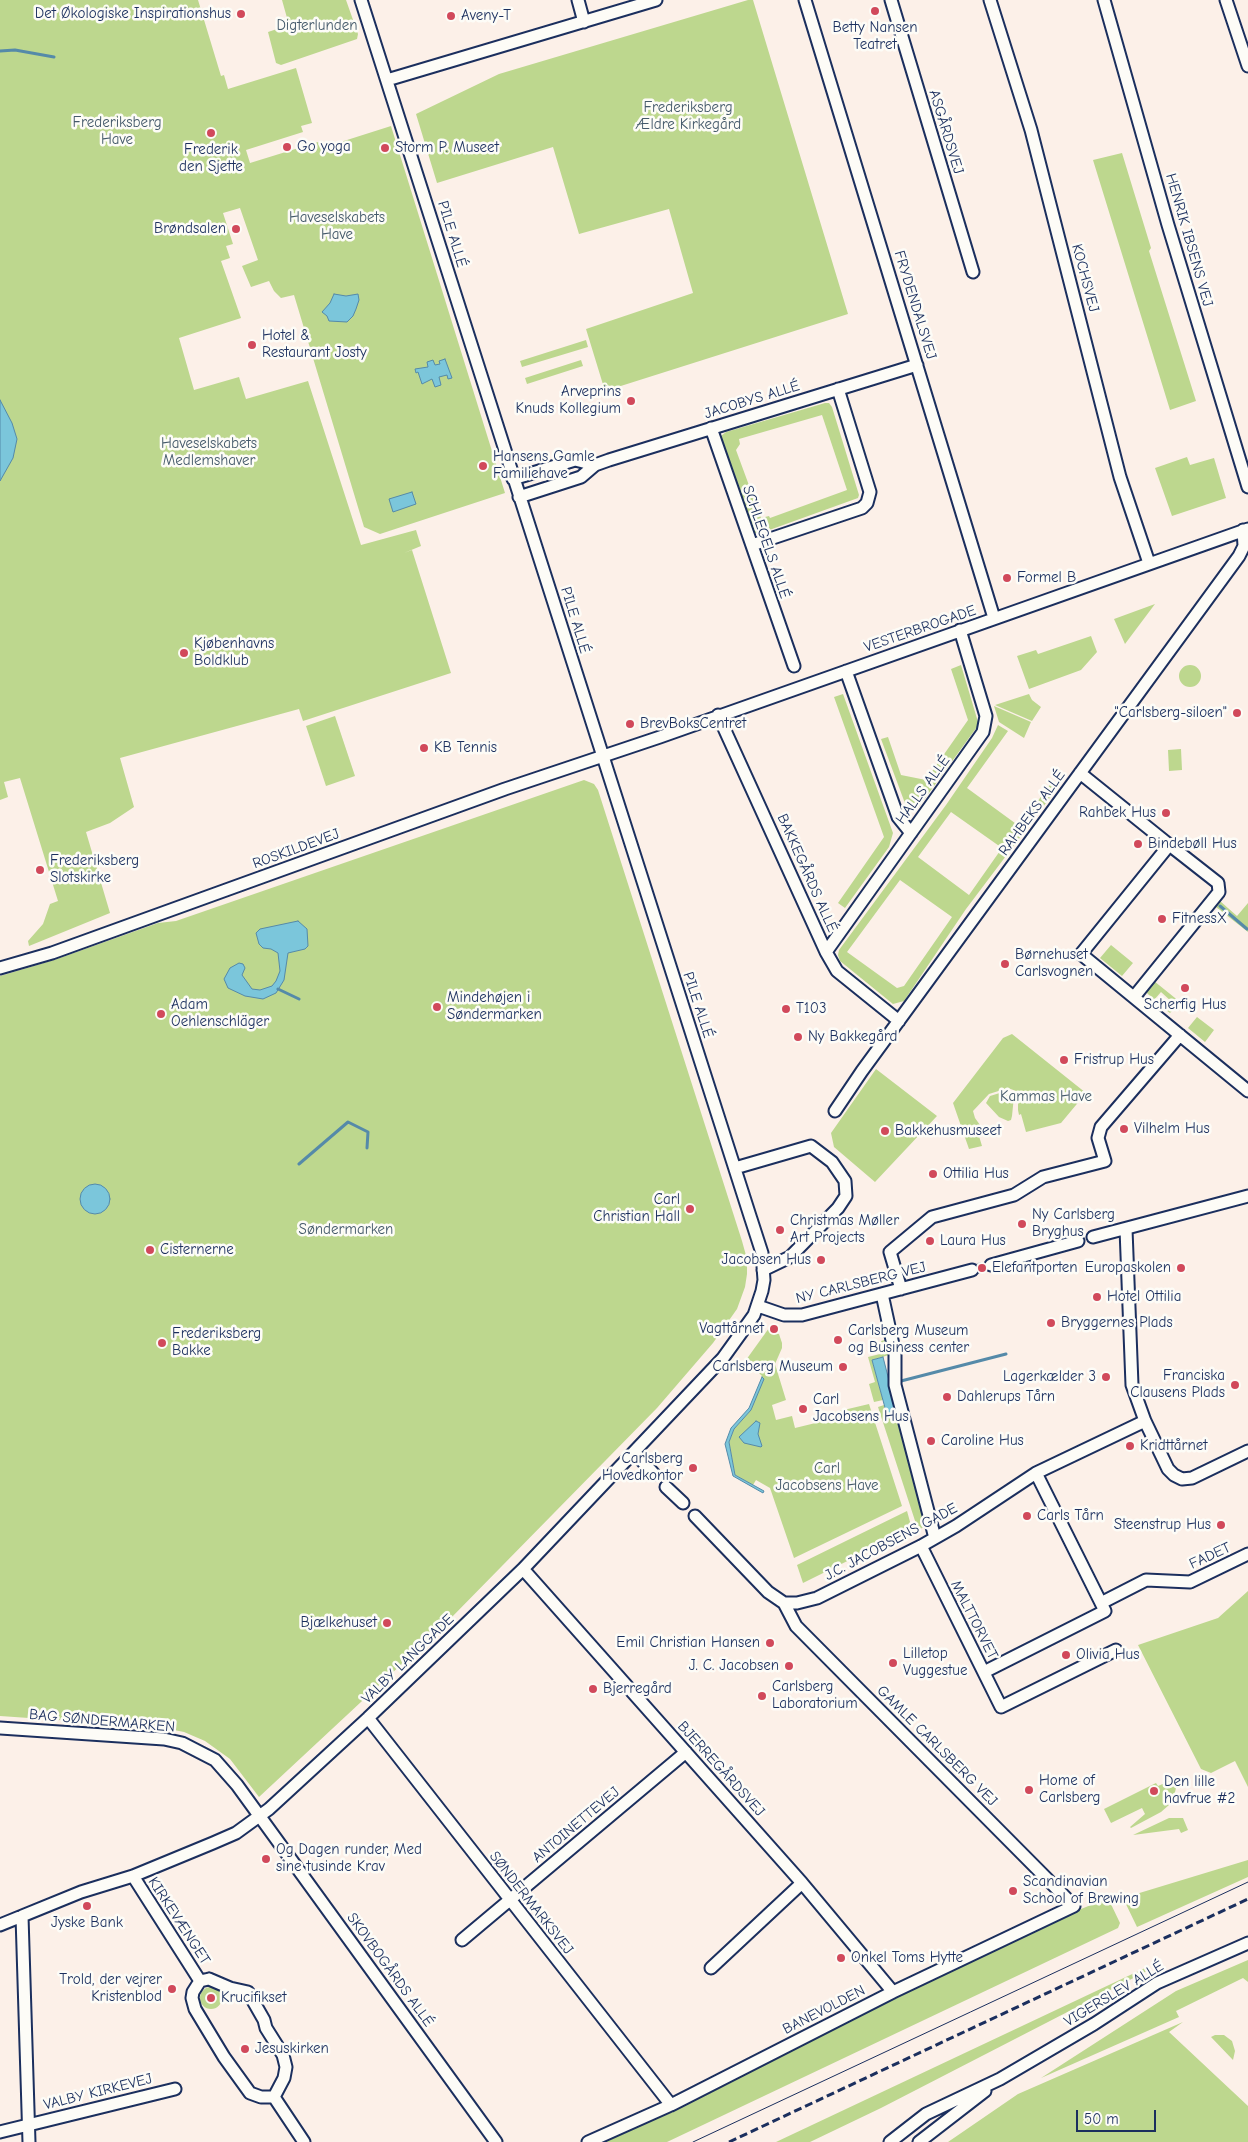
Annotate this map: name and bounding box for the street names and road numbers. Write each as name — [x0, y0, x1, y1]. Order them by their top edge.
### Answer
street label: ASGÅRDSVEJ — [925, 88, 967, 176]
street label: HENRIK IBSENS VEJ — [1161, 171, 1217, 309]
street label: PILE ALLÉ — [433, 199, 471, 269]
street label: KOCHSVEJ — [1067, 242, 1103, 314]
street label: FRYDENDALSVEJ — [890, 248, 940, 362]
street label: JACOBYS ALLÉ — [702, 377, 802, 423]
street label: SCHLEGELS ALLÉ — [738, 483, 794, 601]
street label: PILE ALLÉ — [556, 585, 594, 655]
street label: VESTERBROGADE — [862, 601, 978, 657]
street label: HALLS ALLÉ — [892, 752, 954, 828]
street label: RAHBEKS ALLÉ — [995, 767, 1069, 859]
street label: BAKKEGÅRDS ALLÉ — [773, 811, 841, 935]
street label: ROSKILDEVEJ — [250, 825, 342, 873]
street label: PILE ALLÉ — [679, 970, 717, 1040]
street label: NY CARLSBERG VEJ — [794, 1258, 928, 1308]
street label: J.C. JACOBSENS GADE — [822, 1499, 960, 1585]
street label: FADET — [1186, 1539, 1234, 1573]
street label: MALTTORVET — [946, 1578, 1002, 1662]
street label: VALBY LANGGADE — [358, 1610, 458, 1708]
street label: GAMLE CARLSBERG VEJ — [873, 1682, 1001, 1810]
street label: BAG SØNDERMARKEN — [28, 1706, 176, 1736]
street label: BJERREGÅRDSVEJ — [673, 1718, 769, 1820]
street label: ANTOINETTEVEJ — [529, 1783, 623, 1867]
street label: SØNDERMARKSVEJ — [485, 1848, 577, 1958]
street label: KIRKEVÆNGET — [144, 1874, 214, 1968]
street label: SKOVBOGÅRDS ALLÉ — [343, 1910, 437, 2030]
street label: VIGERSLEV ALLÉ — [1061, 1957, 1167, 2031]
street label: BANEVOLDEN — [780, 1982, 868, 2038]
street label: VALBY KIRKEVEJ — [42, 2070, 154, 2114]

